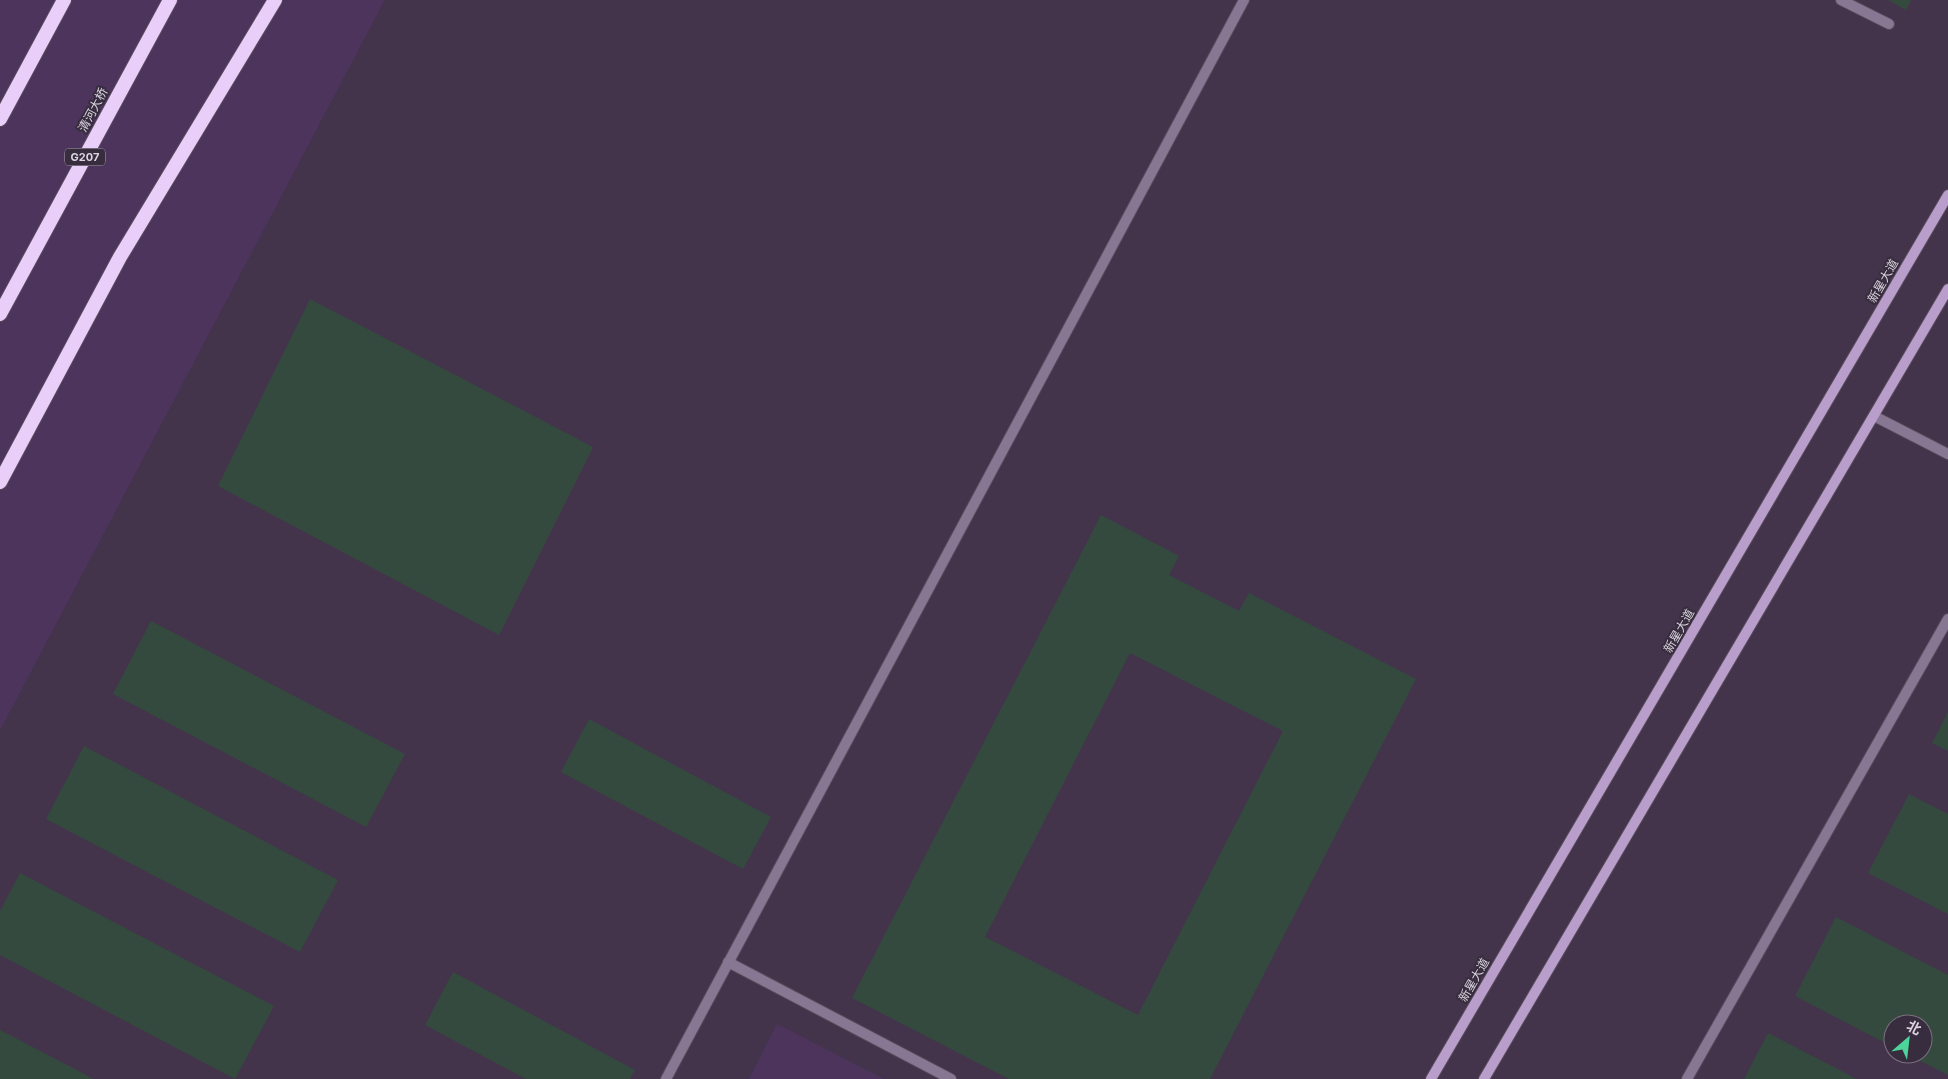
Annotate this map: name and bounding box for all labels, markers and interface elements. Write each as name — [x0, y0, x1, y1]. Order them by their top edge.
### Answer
street label: 清河大桥 — [75, 85, 110, 134]
road number: G207 — [65, 148, 105, 166]
street label: 新星大道 — [1864, 256, 1901, 305]
street label: 新星大道 — [1660, 606, 1697, 655]
street label: 新星大道 — [1455, 955, 1492, 1004]
north arrow — [1883, 1014, 1933, 1064]
text: 北 — [1904, 1016, 1925, 1038]

